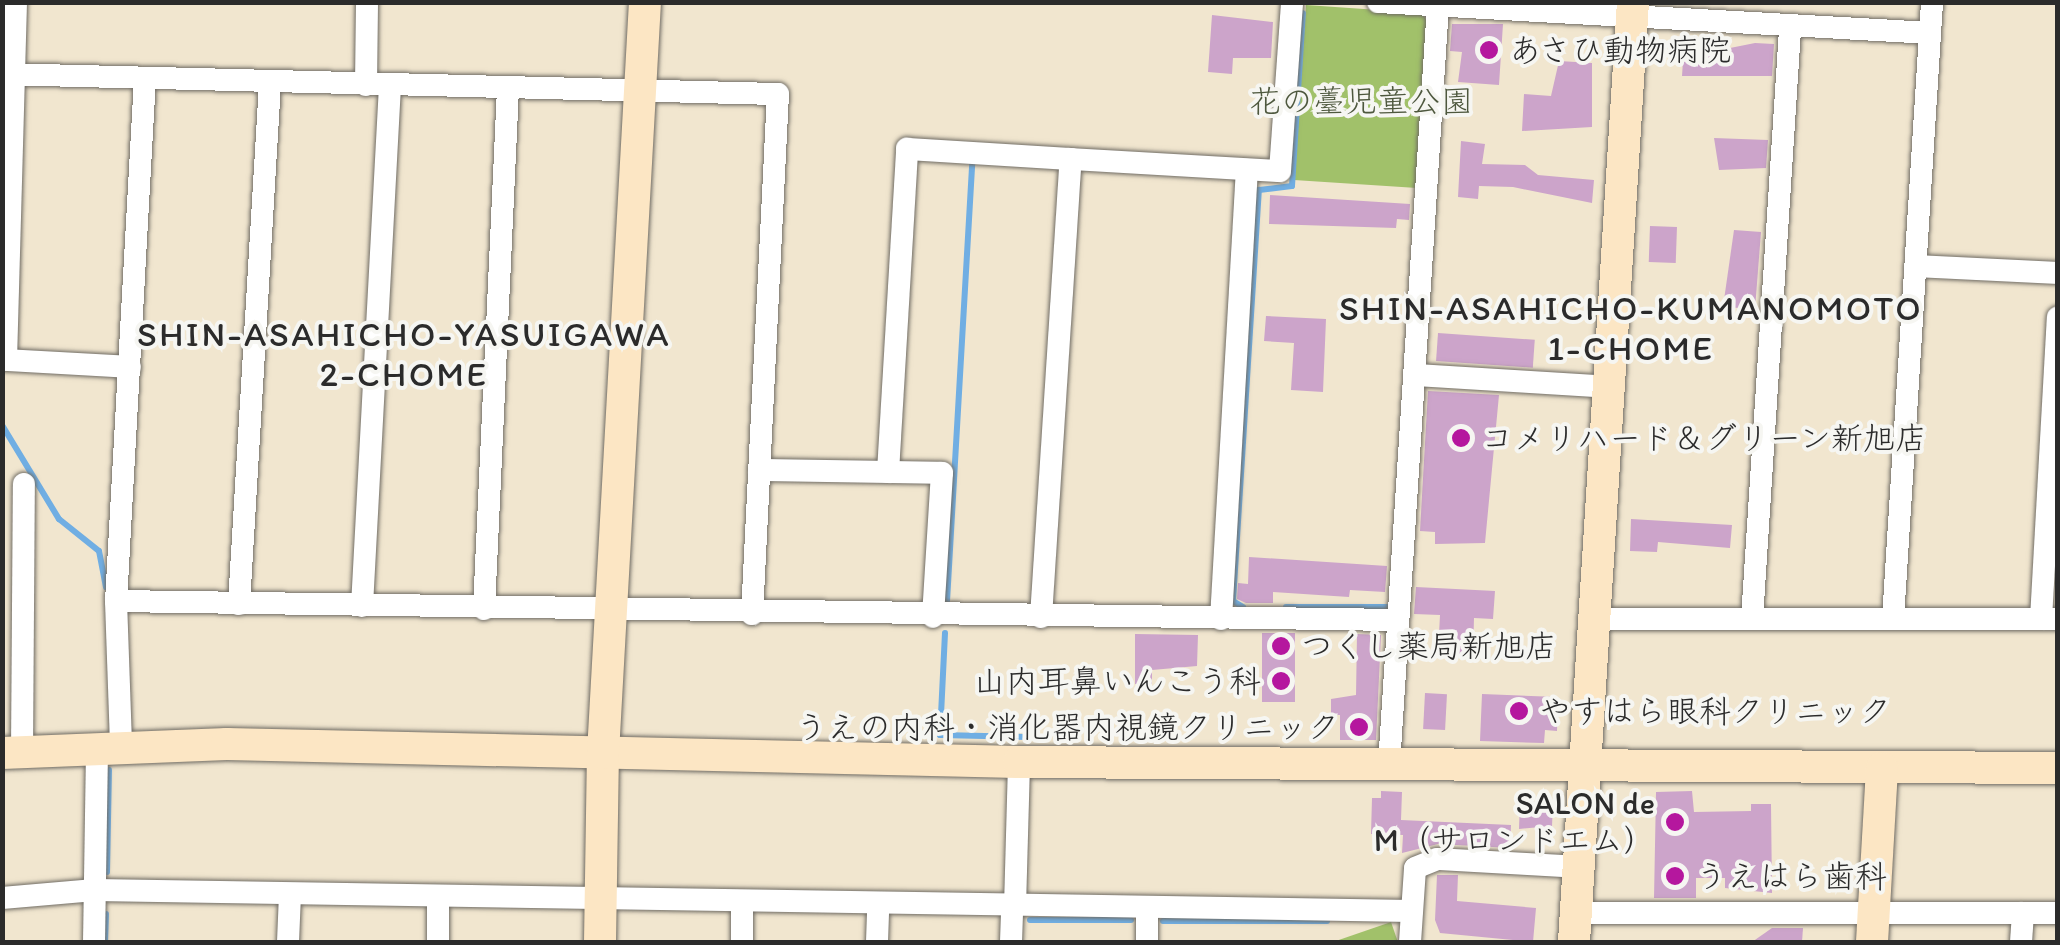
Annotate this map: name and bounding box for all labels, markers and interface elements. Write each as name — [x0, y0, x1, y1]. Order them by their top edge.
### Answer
place label: あさひ動物病院 — [1509, 31, 1733, 69]
marker: あさひ動物病院 — [1478, 39, 1500, 61]
park label: 花の薹児童公園 — [1249, 82, 1473, 120]
district label: SHIN-ASAHICHO-KUMANOMOTO 1-CHOME — [1339, 287, 1923, 369]
district label: SHIN-ASAHICHO-YASUIGAWA 2-CHOME — [137, 313, 671, 395]
place label: コメリハード＆グリーン新旭店 — [1481, 419, 1929, 457]
marker: コメリハード＆グリーン新旭店 — [1450, 427, 1472, 449]
place label: つくし薬局新旭店 — [1301, 627, 1557, 665]
marker: つくし薬局新旭店 — [1270, 635, 1292, 657]
place label: 山内耳鼻いんこう科 — [973, 662, 1261, 700]
marker: 山内耳鼻いんこう科 — [1270, 670, 1292, 692]
place label: やすはら眼科クリニック — [1539, 692, 1891, 730]
marker: やすはら眼科クリニック — [1508, 700, 1530, 722]
place label: うえの内科・消化器内視鏡クリニック — [795, 708, 1339, 746]
marker: うえの内科・消化器内視鏡クリニック — [1348, 716, 1370, 738]
place label: SALON de M（サロンドエム） — [1374, 785, 1655, 860]
marker: SALON de M（サロンドエム） — [1664, 811, 1686, 833]
place label: うえはら歯科 — [1695, 857, 1887, 895]
marker: うえはら歯科 — [1664, 865, 1686, 887]

